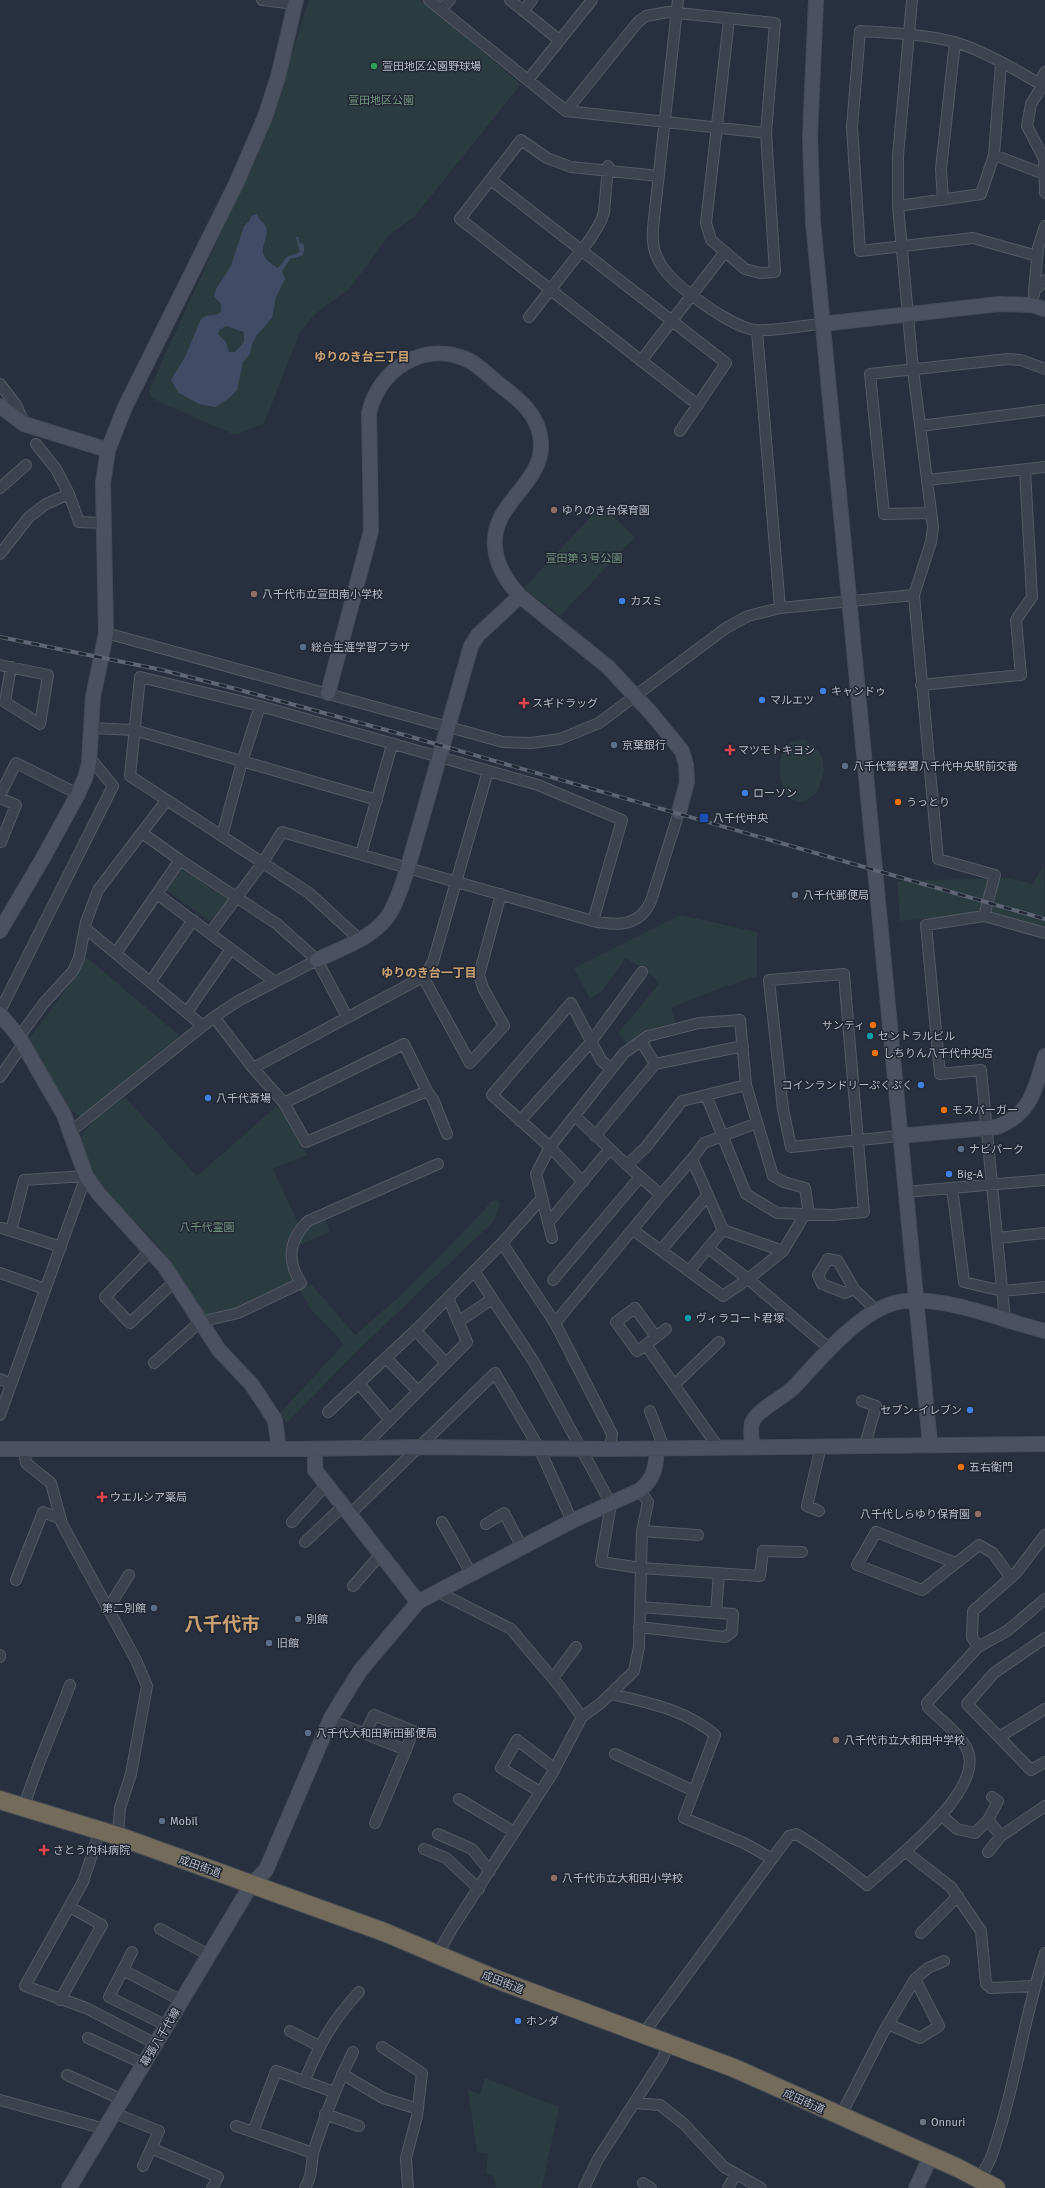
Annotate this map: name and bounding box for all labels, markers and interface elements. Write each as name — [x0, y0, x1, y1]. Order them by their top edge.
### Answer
place label: 萱田地区公園野球場 — [382, 60, 481, 73]
marker: 萱田地区公園野球場 — [369, 61, 379, 71]
park label: 萱田地区公園 — [348, 94, 414, 107]
district label: ゆりのき台三丁目 — [314, 350, 410, 364]
place label: ゆりのき台保育園 — [562, 504, 650, 517]
marker: ゆりのき台保育園 — [549, 505, 559, 515]
park label: 萱田第３号公園 — [546, 552, 623, 565]
place label: 八千代市立萱田南小学校 — [262, 588, 383, 601]
marker: 八千代市立萱田南小学校 — [249, 589, 259, 599]
place label: カスミ — [630, 595, 663, 608]
marker: カスミ — [617, 596, 627, 606]
place label: 総合生涯学習プラザ — [311, 641, 410, 654]
marker: 総合生涯学習プラザ — [298, 642, 308, 652]
place label: キャンドゥ — [831, 685, 886, 698]
marker: キャンドゥ — [818, 686, 828, 696]
place label: マルエツ — [770, 694, 814, 707]
marker: マルエツ — [757, 695, 767, 705]
place label: スギドラッグ — [532, 697, 598, 710]
marker: スギドラッグ — [519, 698, 529, 708]
place label: 京葉銀行 — [622, 739, 666, 752]
marker: 京葉銀行 — [609, 740, 619, 750]
place label: マツモトキヨシ — [738, 744, 815, 757]
marker: マツモトキヨシ — [725, 745, 735, 755]
place label: 八千代警察署八千代中央駅前交番 — [853, 760, 1018, 773]
marker: 八千代警察署八千代中央駅前交番 — [840, 761, 850, 771]
place label: ローソン — [753, 787, 797, 800]
marker: ローソン — [740, 788, 750, 798]
place label: うっとり — [906, 796, 950, 809]
marker: うっとり — [893, 797, 903, 807]
marker: 八千代中央 — [698, 812, 710, 824]
place label: 八千代中央 — [713, 812, 769, 825]
place label: 八千代郵便局 — [803, 889, 869, 902]
marker: 八千代郵便局 — [790, 890, 800, 900]
district label: ゆりのき台一丁目 — [381, 966, 477, 980]
place label: サンティ — [822, 1019, 865, 1032]
marker: サンティ — [868, 1020, 878, 1030]
place label: セントラルビル — [878, 1030, 955, 1043]
marker: セントラルビル — [865, 1031, 875, 1041]
place label: しちりん八千代中央店 — [883, 1047, 993, 1060]
marker: しちりん八千代中央店 — [870, 1048, 880, 1058]
place label: コインランドリーぷくぷく — [781, 1079, 913, 1092]
marker: コインランドリーぷくぷく — [916, 1080, 926, 1090]
place label: 八千代斎場 — [216, 1092, 271, 1105]
marker: 八千代斎場 — [203, 1093, 213, 1103]
place label: モスバーガー — [952, 1104, 1018, 1117]
marker: モスバーガー — [939, 1105, 949, 1115]
place label: ナビパーク — [969, 1143, 1024, 1156]
marker: ナビパーク — [956, 1144, 966, 1154]
place label: Big-A — [957, 1168, 984, 1181]
marker: Big-A — [944, 1169, 954, 1179]
park label: 八千代霊園 — [180, 1221, 235, 1234]
place label: ヴィラコート君塚 — [696, 1312, 784, 1325]
marker: ヴィラコート君塚 — [683, 1313, 693, 1323]
place label: セブン-イレブン — [881, 1404, 962, 1417]
marker: セブン-イレブン — [965, 1405, 975, 1415]
place label: 五右衛門 — [969, 1461, 1013, 1474]
marker: 五右衛門 — [956, 1462, 966, 1472]
place label: ウエルシア薬局 — [110, 1491, 187, 1504]
marker: ウエルシア薬局 — [97, 1492, 107, 1502]
place label: 八千代しらゆり保育園 — [860, 1508, 970, 1521]
marker: 八千代しらゆり保育園 — [973, 1509, 983, 1519]
place label: 第二別館 — [102, 1602, 146, 1615]
marker: 第二別館 — [149, 1603, 159, 1613]
district label: 八千代市 — [184, 1613, 260, 1636]
place label: 別館 — [306, 1613, 328, 1626]
marker: 別館 — [293, 1614, 303, 1624]
place label: 旧館 — [277, 1637, 299, 1650]
marker: 旧館 — [264, 1638, 274, 1648]
place label: 八千代大和田新田郵便局 — [316, 1727, 437, 1740]
marker: 八千代大和田新田郵便局 — [303, 1728, 313, 1738]
place label: 八千代市立大和田中学校 — [844, 1734, 965, 1747]
marker: 八千代市立大和田中学校 — [831, 1735, 841, 1745]
place label: Mobil — [170, 1815, 198, 1828]
marker: Mobil — [157, 1816, 167, 1826]
marker: さとう内科病院 — [38, 1844, 50, 1856]
place label: さとう内科病院 — [53, 1844, 130, 1857]
street label: 成田街道 — [177, 1853, 223, 1880]
place label: 八千代市立大和田小学校 — [562, 1872, 683, 1885]
marker: 八千代市立大和田小学校 — [549, 1873, 559, 1883]
street label: 成田街道 — [480, 1969, 526, 1996]
street label: 幕張八千代線 — [138, 2006, 183, 2069]
place label: ホンダ — [526, 2015, 559, 2028]
marker: ホンダ — [513, 2016, 523, 2026]
street label: 成田街道 — [781, 2087, 827, 2116]
place label: Onnuri — [931, 2116, 965, 2129]
marker: Onnuri — [918, 2117, 928, 2127]

